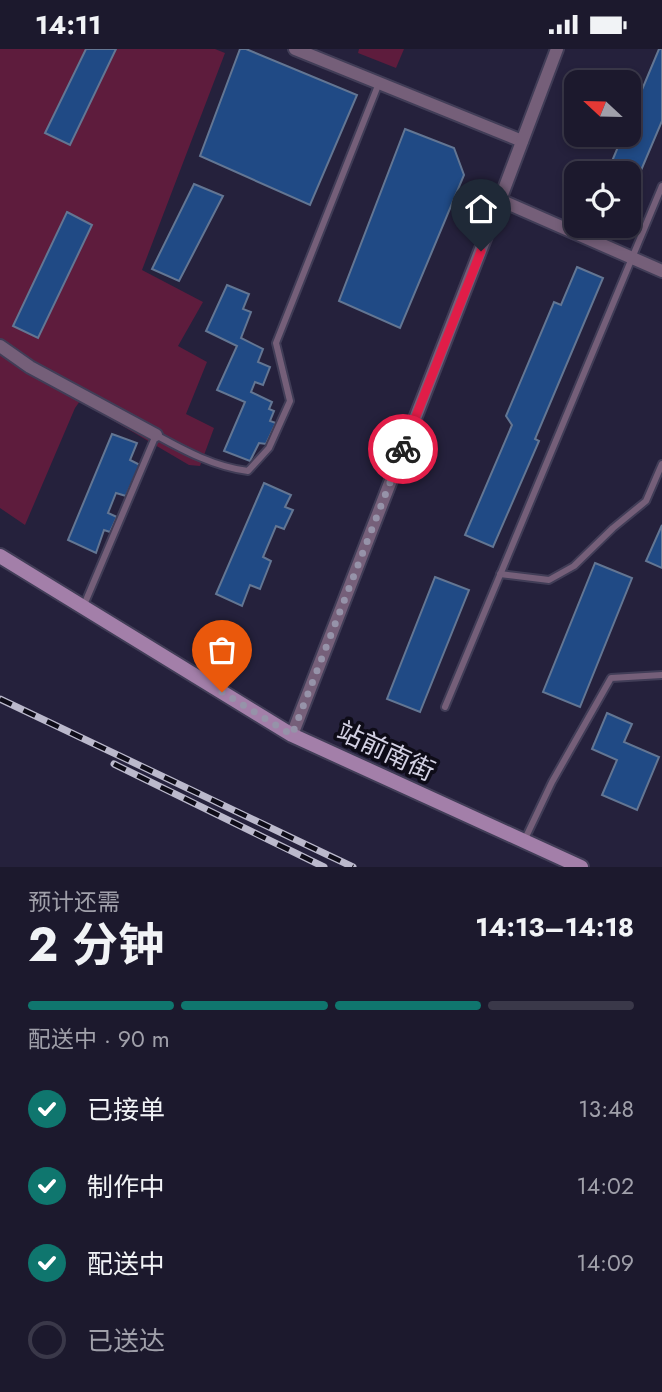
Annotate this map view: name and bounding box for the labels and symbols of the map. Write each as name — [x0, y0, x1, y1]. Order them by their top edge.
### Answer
north arrow — [564, 70, 640, 147]
pin — [451, 179, 511, 251]
courier — [368, 414, 438, 484]
pin — [192, 620, 252, 692]
street label: 站前南街 — [331, 712, 441, 790]

